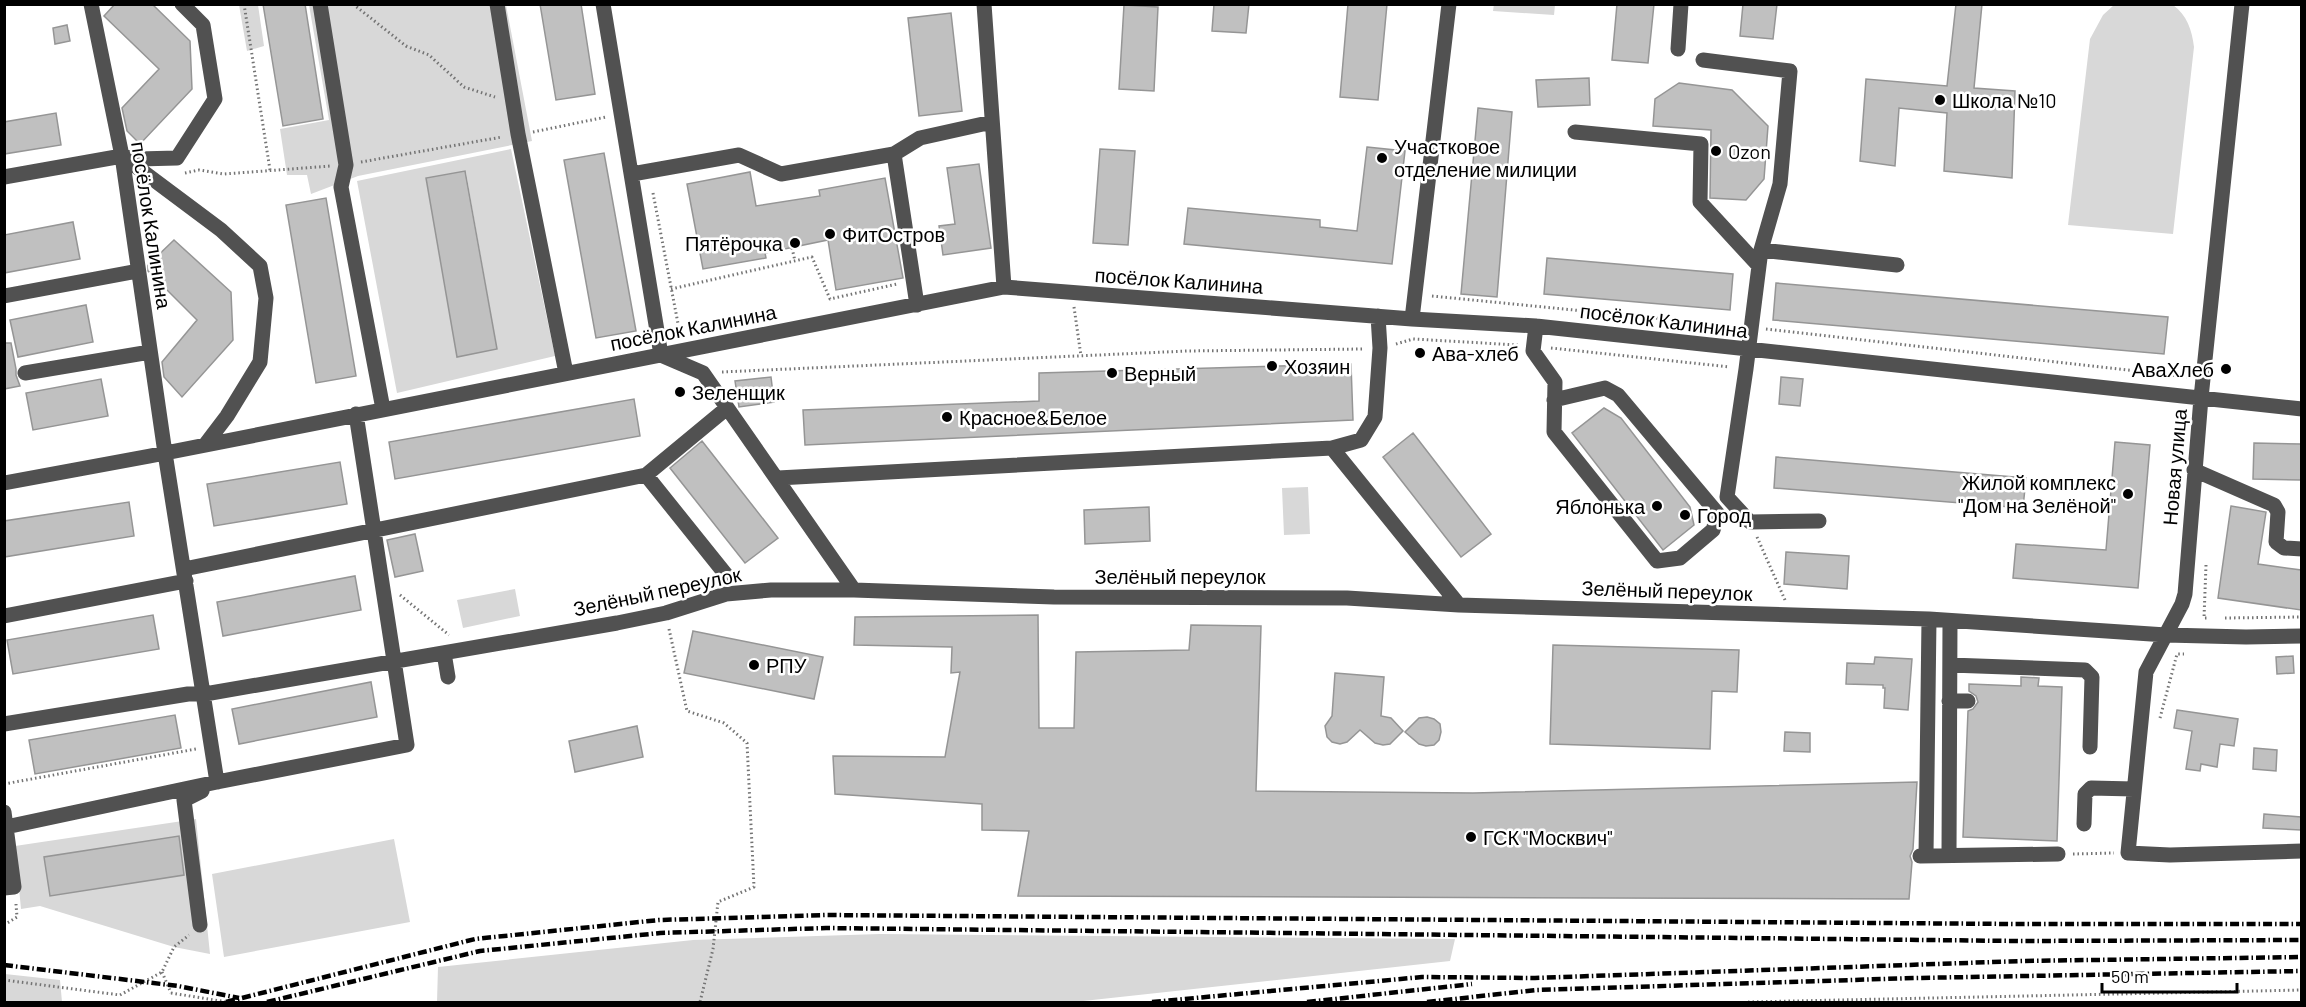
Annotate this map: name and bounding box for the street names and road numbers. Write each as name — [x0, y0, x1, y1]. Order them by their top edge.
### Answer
street label: посёлок Калинина — [127, 140, 177, 311]
street label: посёлок Калинина — [1094, 262, 1265, 298]
street label: посёлок Калинина — [1579, 298, 1750, 342]
street label: посёлок Калинина — [608, 299, 779, 355]
street label: Новая улица — [2157, 407, 2191, 526]
street label: Зелёный переулок — [571, 561, 743, 621]
street label: Зелёный переулок — [1094, 564, 1266, 588]
street label: Зелёный переулок — [1581, 575, 1753, 605]

